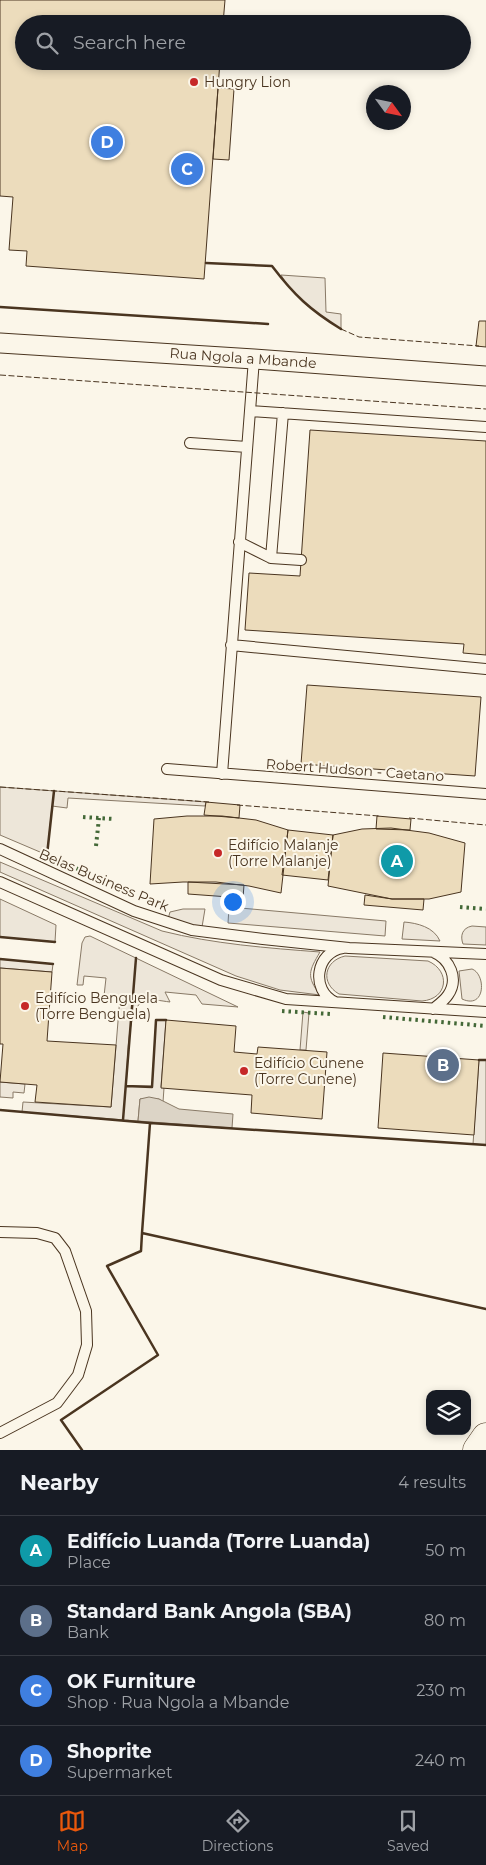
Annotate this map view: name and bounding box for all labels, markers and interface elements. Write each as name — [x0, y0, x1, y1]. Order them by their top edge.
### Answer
search box — [15, 15, 471, 70]
icon: search — [33, 29, 61, 57]
text: Search here — [73, 31, 186, 54]
place label: Hungry Lion — [204, 73, 291, 91]
marker: Hungry Lion — [188, 76, 200, 88]
north arrow — [366, 85, 411, 130]
pin: D — [91, 123, 123, 161]
pin: C — [171, 150, 203, 188]
street label: Rua Ngola a Mbande — [169, 344, 317, 372]
street label: Robert Hudson - Caetano — [265, 755, 445, 785]
place label: Edifício Malanje (Torre Malanje) — [228, 836, 338, 870]
pin: A — [381, 842, 413, 880]
street label: Belas Business Park — [36, 844, 172, 916]
marker: Edifício Malanje (Torre Malanje) — [212, 847, 224, 859]
your location — [220, 889, 246, 915]
place label: Edifício Benguela (Torre Benguela) — [35, 989, 158, 1023]
marker: Edifício Benguela (Torre Benguela) — [19, 1000, 31, 1012]
pin: B — [427, 1046, 459, 1084]
place label: Edifício Cunene (Torre Cunene) — [254, 1054, 364, 1088]
marker: Edifício Cunene (Torre Cunene) — [238, 1065, 250, 1077]
map controls — [426, 1390, 471, 1435]
button: layers — [426, 1390, 471, 1435]
text: Nearby — [20, 1470, 99, 1495]
text: 4 results — [398, 1473, 466, 1492]
text: Edifício Luanda (Torre Luanda) — [67, 1530, 370, 1553]
text: A — [30, 1541, 42, 1560]
text: 50 m — [425, 1541, 466, 1560]
text: Place — [67, 1553, 111, 1572]
text: Standard Bank Angola (SBA) — [67, 1600, 352, 1623]
text: B — [30, 1611, 42, 1630]
text: 80 m — [424, 1611, 466, 1630]
text: Bank — [67, 1623, 109, 1642]
text: OK Furniture — [67, 1670, 196, 1693]
text: C — [30, 1681, 42, 1700]
text: 230 m — [416, 1681, 466, 1700]
text: Shop · Rua Ngola a Mbande — [67, 1693, 289, 1712]
text: Shoprite — [67, 1740, 152, 1763]
text: D — [29, 1751, 43, 1770]
text: 240 m — [415, 1751, 466, 1770]
text: Supermarket — [67, 1763, 173, 1782]
tab: Map — [57, 1807, 88, 1855]
tab: Directions — [202, 1807, 273, 1855]
tab: Saved — [387, 1807, 429, 1855]

